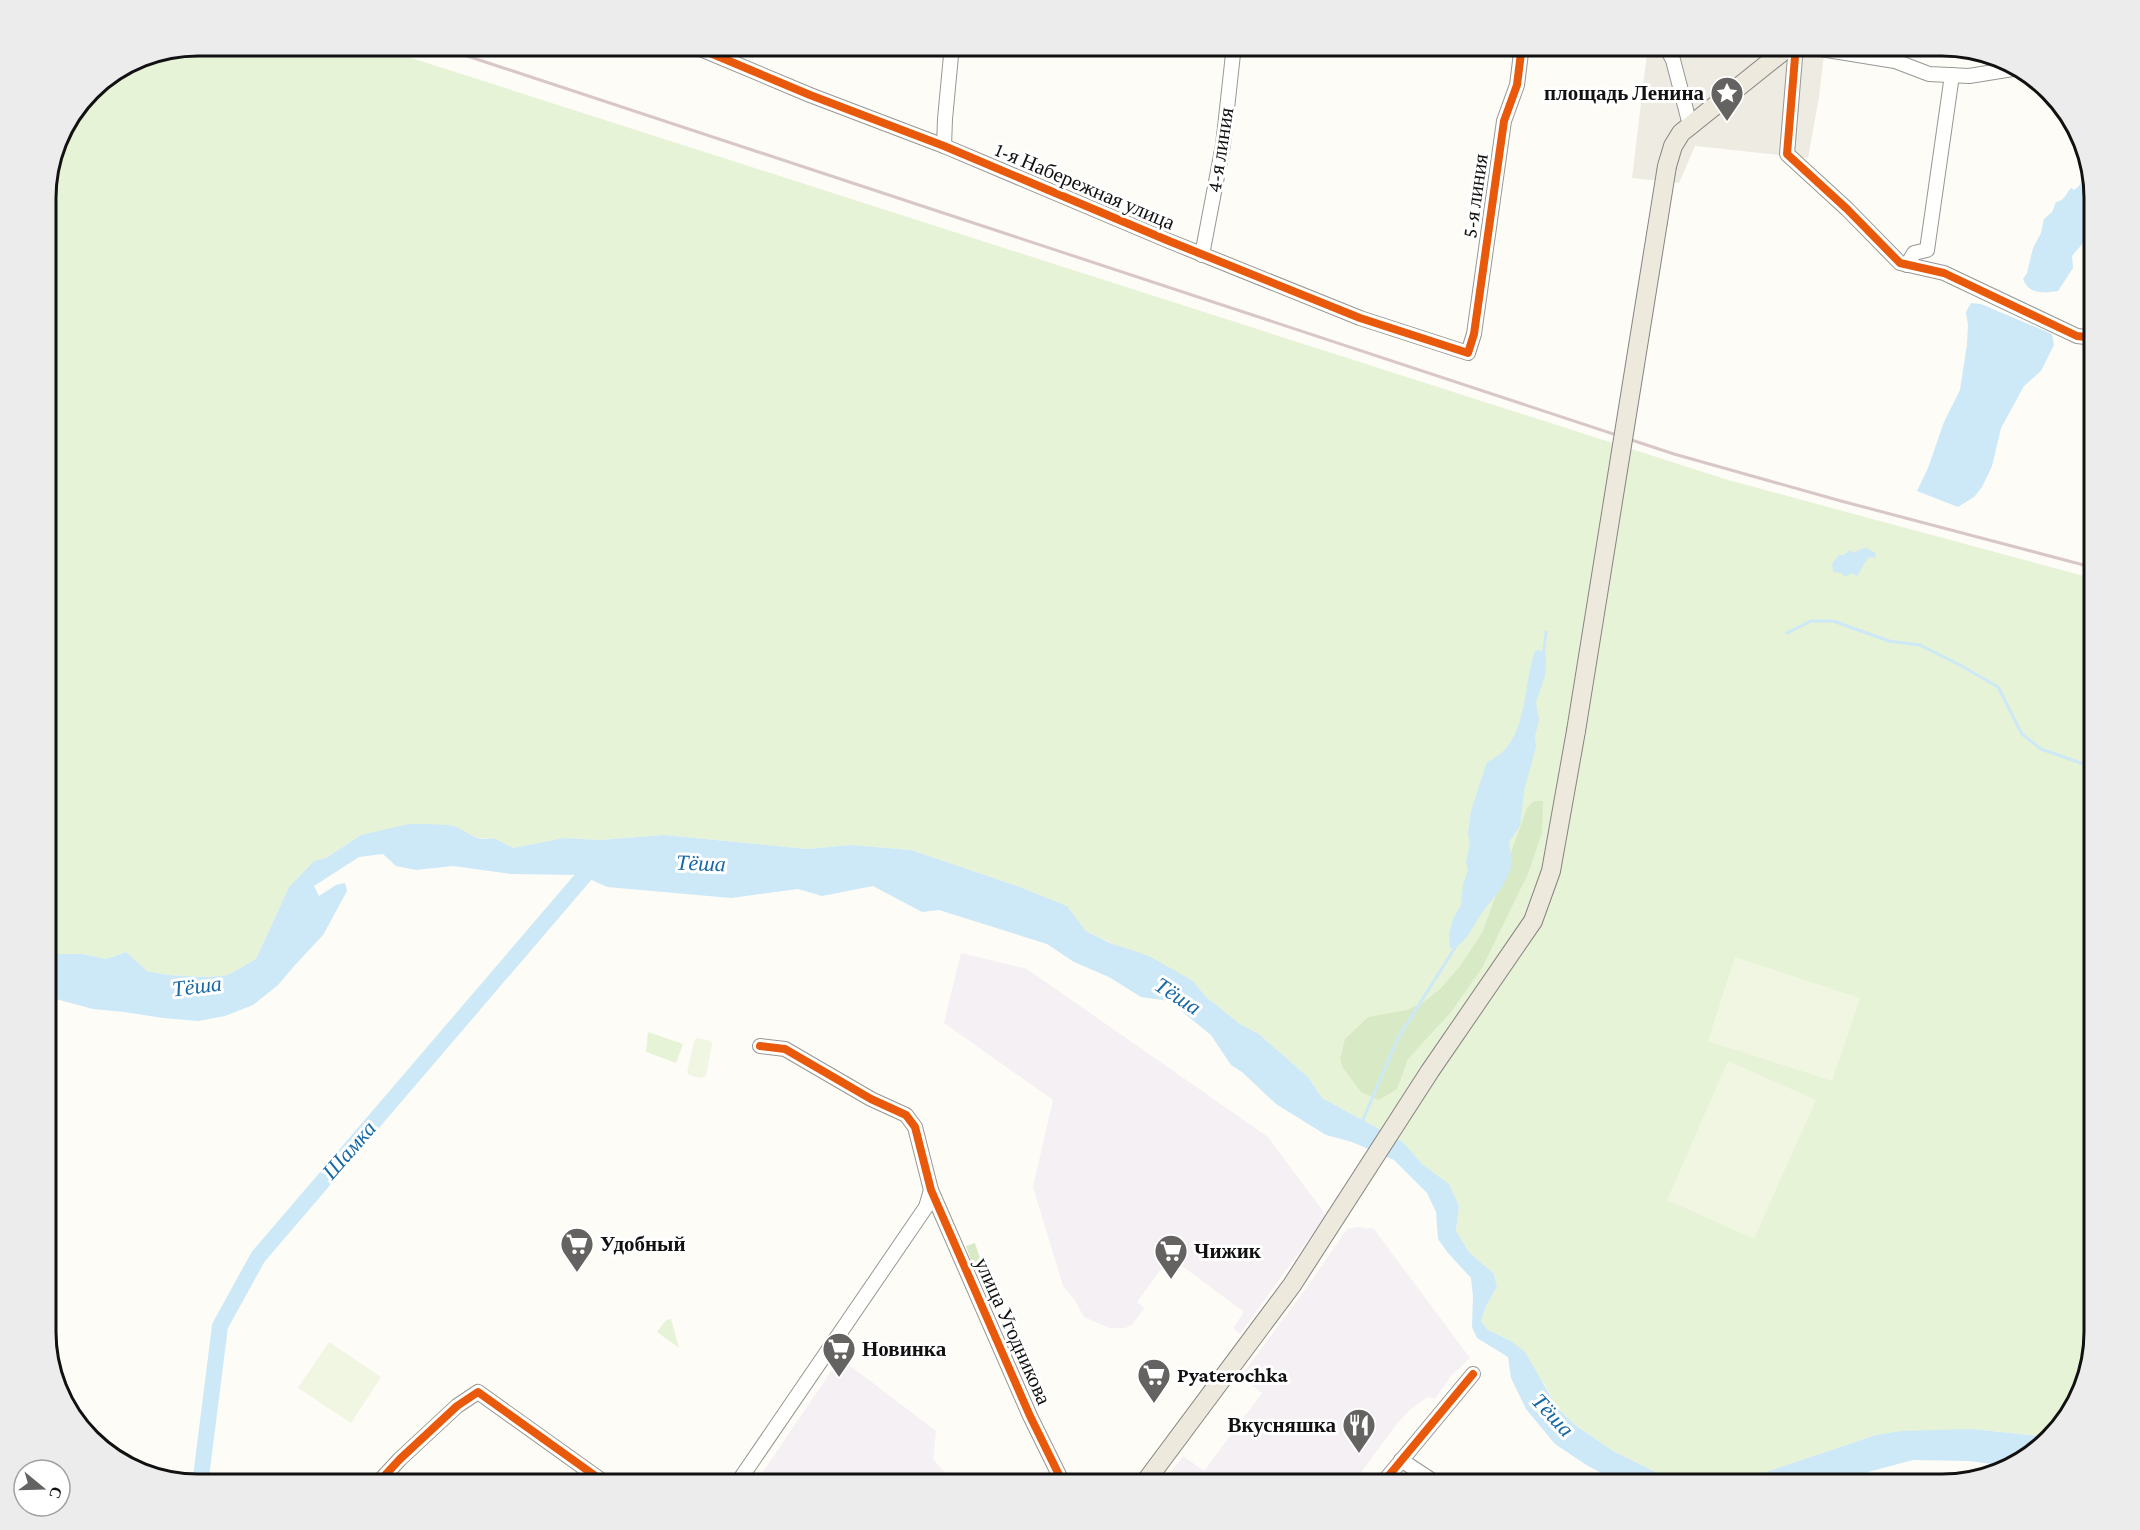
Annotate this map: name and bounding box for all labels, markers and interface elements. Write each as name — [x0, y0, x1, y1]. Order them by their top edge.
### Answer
place icon: площадь Ленина — [1709, 75, 1745, 122]
place label: площадь Ленина — [1544, 81, 1704, 105]
street label: 4-я линия — [1201, 105, 1239, 194]
street label: 1-я Набережная улица — [992, 137, 1179, 235]
street label: 5-я линия — [1457, 152, 1493, 240]
water label: Тёша — [676, 850, 726, 876]
water label: Тёша — [171, 971, 223, 1001]
water label: Тёша — [1150, 972, 1206, 1020]
water label: Шамка — [316, 1116, 381, 1185]
supermarket icon: Удобный — [559, 1226, 595, 1273]
place label: Удобный — [600, 1232, 686, 1256]
supermarket icon: Чижик — [1153, 1233, 1189, 1280]
place label: Чижик — [1194, 1239, 1262, 1263]
street label: улица Угодникова — [970, 1254, 1056, 1409]
supermarket icon: Новинка — [821, 1331, 857, 1378]
place label: Новинка — [862, 1337, 947, 1361]
supermarket icon: Pyaterochka — [1136, 1357, 1172, 1404]
place label: Pyaterochka — [1177, 1363, 1288, 1387]
water label: Тёша — [1527, 1388, 1579, 1442]
restaurant icon: Вкусняшка — [1341, 1407, 1377, 1454]
place label: Вкусняшка — [1228, 1413, 1336, 1437]
north arrow — [12, 1458, 72, 1518]
text: С — [46, 1484, 66, 1501]

